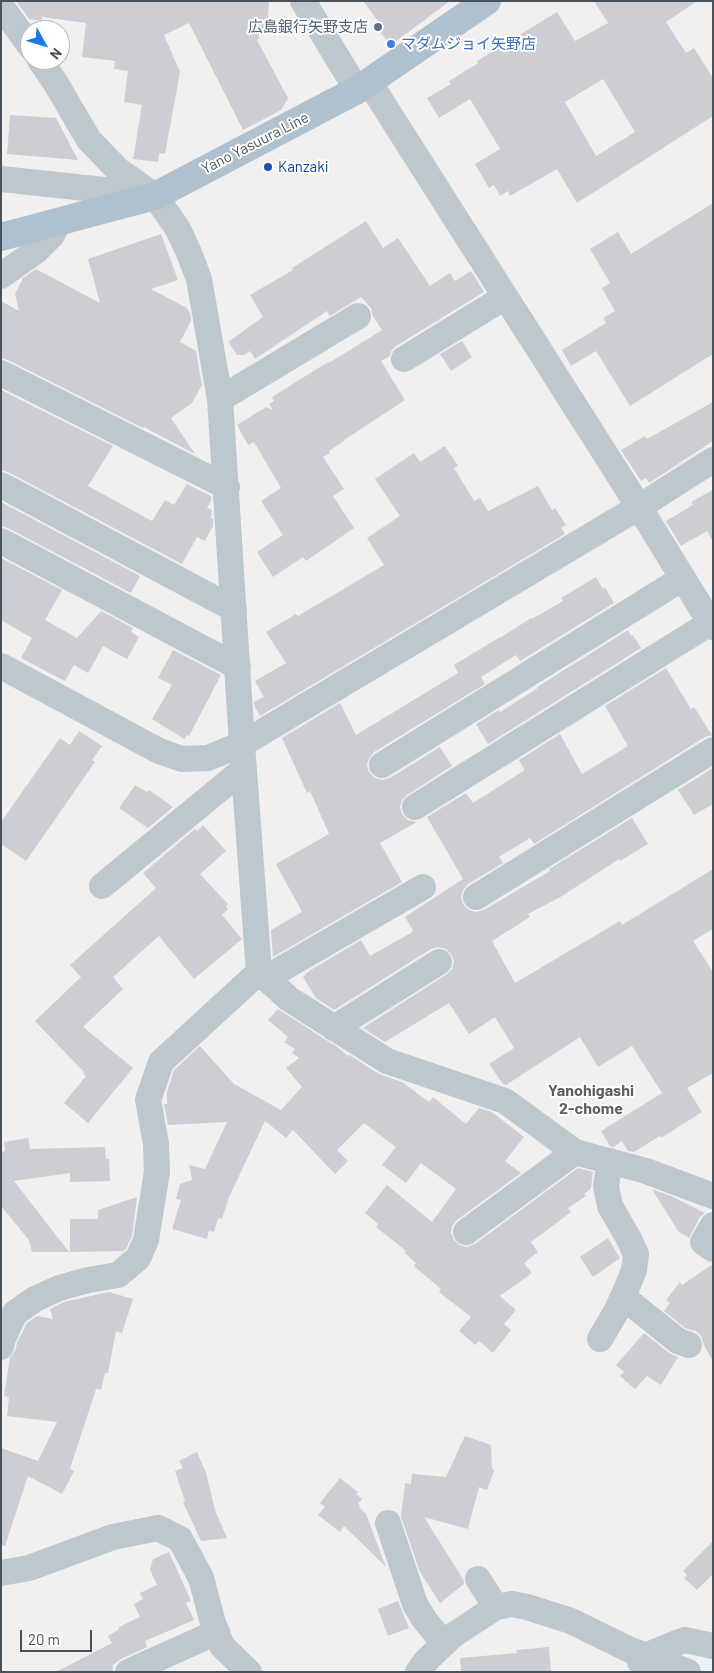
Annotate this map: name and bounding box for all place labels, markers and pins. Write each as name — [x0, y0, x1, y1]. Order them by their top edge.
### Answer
place label: 広島銀行矢野支店 — [248, 18, 368, 36]
marker: 広島銀行矢野支店 — [372, 21, 384, 33]
place label: マダムジョイ矢野店 — [401, 35, 536, 53]
marker: マダムジョイ矢野店 — [385, 38, 397, 50]
place label: Kanzaki — [278, 158, 329, 176]
marker: Kanzaki — [262, 161, 274, 173]

